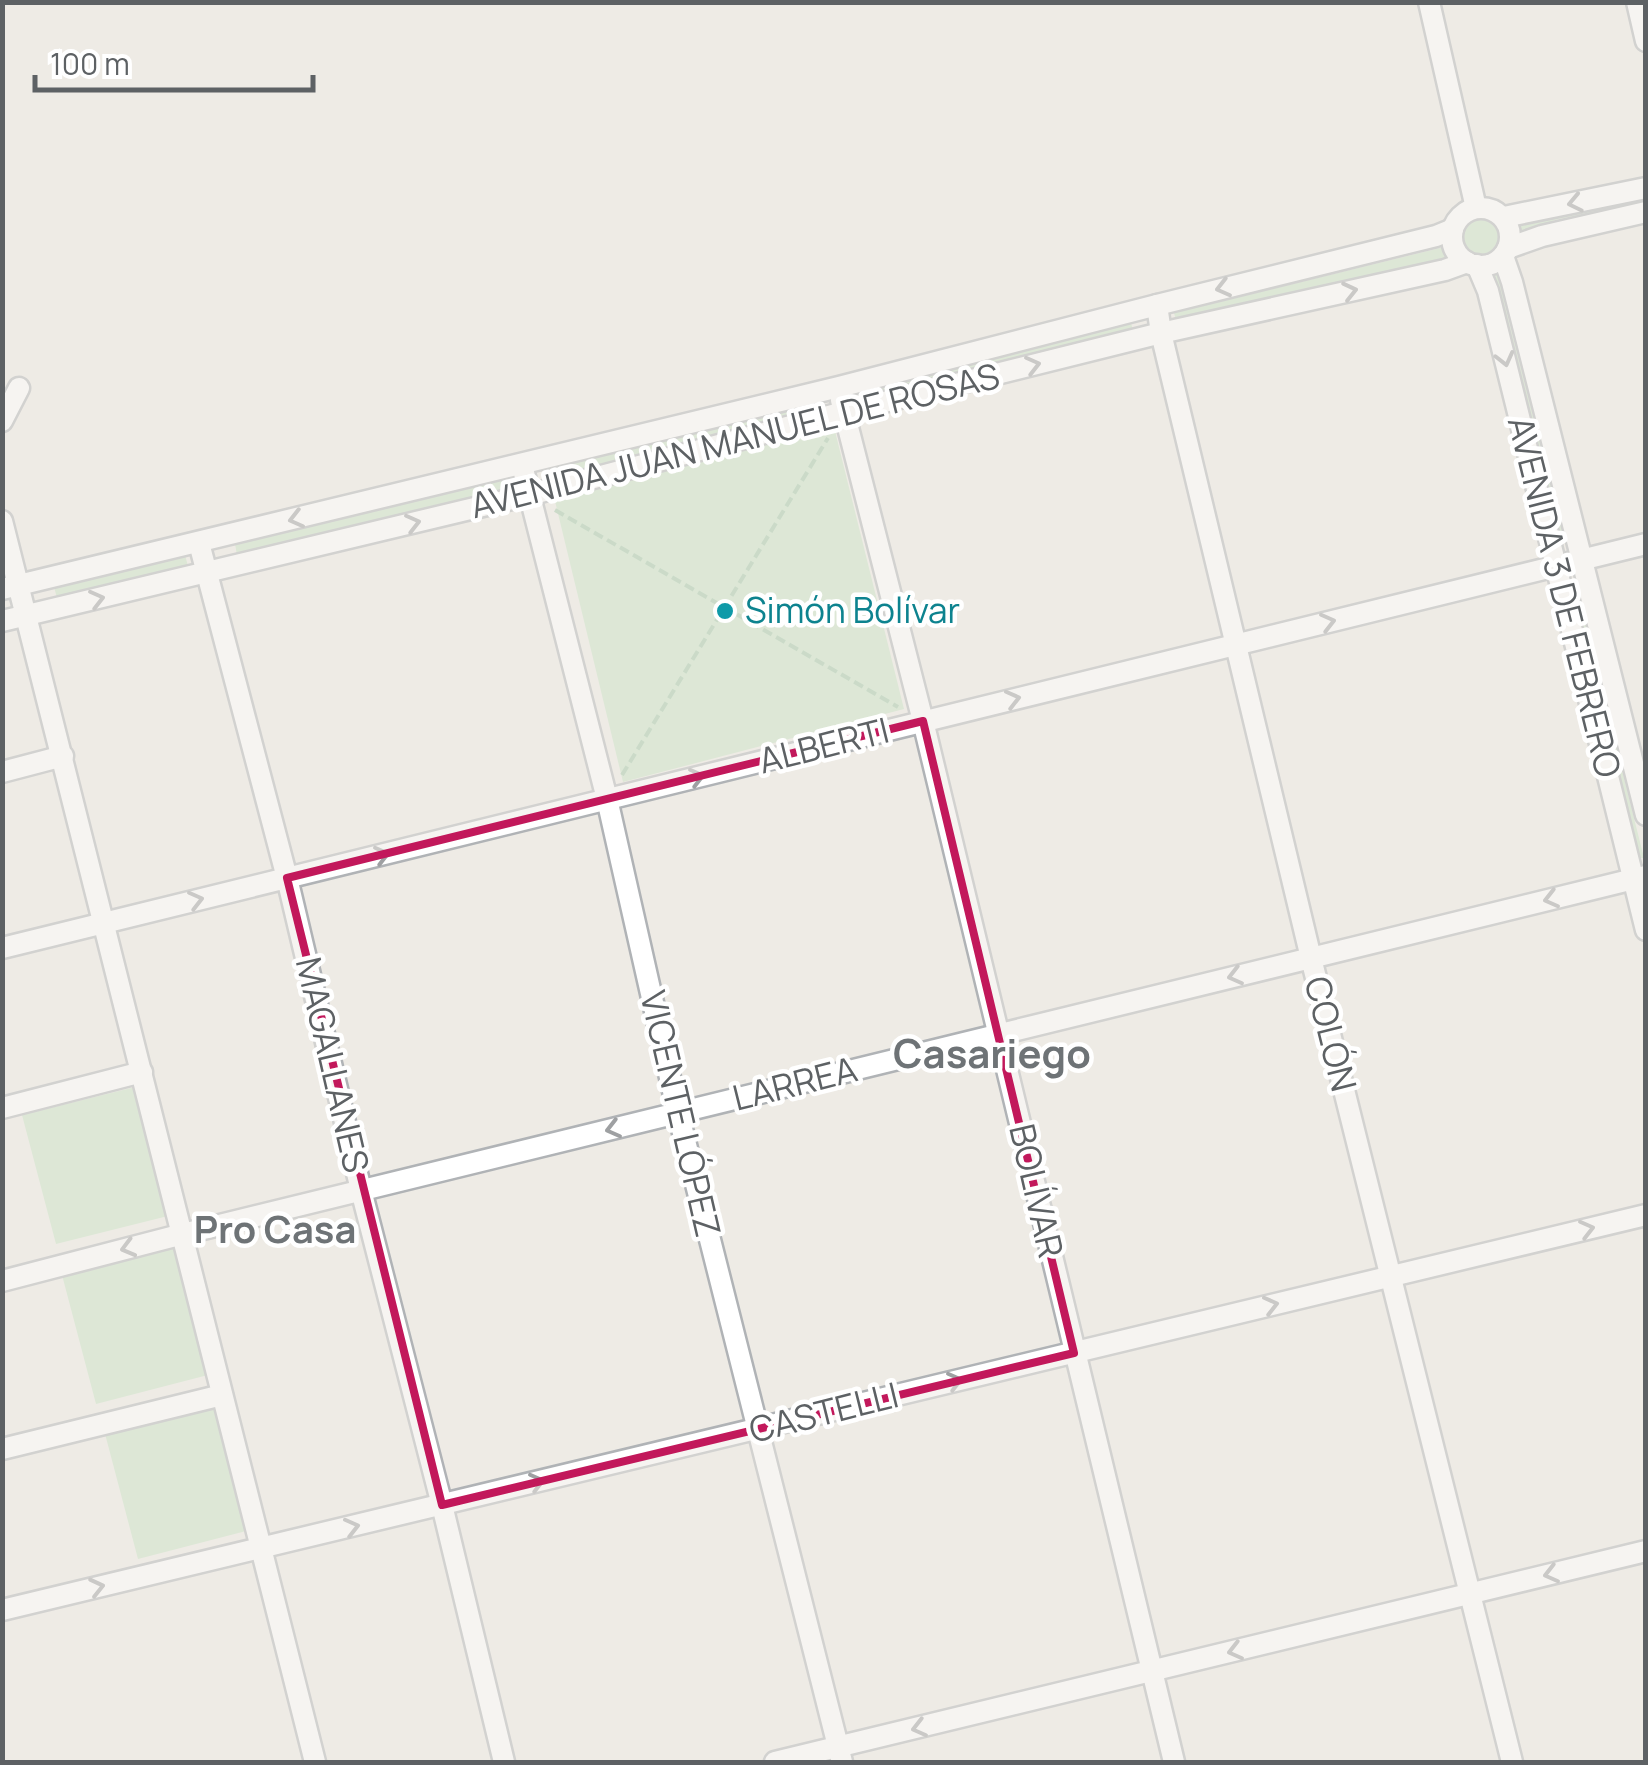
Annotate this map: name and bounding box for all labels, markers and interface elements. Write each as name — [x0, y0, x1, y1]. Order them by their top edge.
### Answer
scale bar — [35, 30, 312, 92]
text: 100 m — [50, 43, 130, 84]
one-way arrow — [1567, 191, 1584, 212]
one-way arrow — [1215, 277, 1232, 298]
one-way arrow — [1341, 282, 1358, 303]
one-way arrow — [1493, 350, 1514, 367]
street label: AVENIDA JUAN MANUEL DE ROSAS — [465, 351, 1004, 529]
one-way arrow — [1025, 356, 1042, 377]
street label: AVENIDA 3 DE FEBRERO — [1497, 411, 1633, 782]
one-way arrow — [288, 508, 305, 529]
one-way arrow — [404, 514, 421, 535]
place label: Simón Bolívar — [745, 586, 960, 634]
one-way arrow — [88, 590, 105, 611]
marker: Simón Bolívar — [714, 600, 736, 622]
one-way arrow — [1319, 612, 1336, 633]
one-way arrow — [1004, 690, 1021, 711]
street label: ALBERTI — [754, 706, 894, 784]
one-way arrow — [688, 768, 705, 789]
one-way arrow — [373, 845, 390, 866]
one-way arrow — [1543, 887, 1560, 908]
one-way arrow — [187, 891, 204, 912]
street label: MAGALLANES — [285, 952, 381, 1177]
one-way arrow — [1227, 965, 1244, 986]
street label: COLÓN — [1294, 971, 1368, 1096]
street label: VICENTE LÓPEZ — [629, 986, 733, 1242]
district label: Casariego — [893, 1025, 1091, 1080]
street label: LARREA — [728, 1044, 862, 1122]
one-way arrow — [605, 1117, 622, 1138]
street label: BOLÍVAR — [998, 1119, 1076, 1262]
district label: Pro Casa — [194, 1202, 356, 1254]
one-way arrow — [1578, 1220, 1595, 1241]
one-way arrow — [120, 1237, 137, 1258]
one-way arrow — [1262, 1296, 1279, 1317]
street label: CASTELLI — [744, 1370, 903, 1454]
one-way arrow — [946, 1372, 963, 1393]
one-way arrow — [528, 1473, 545, 1494]
one-way arrow — [343, 1517, 360, 1538]
one-way arrow — [1543, 1562, 1560, 1583]
one-way arrow — [88, 1578, 105, 1599]
one-way arrow — [1227, 1639, 1244, 1660]
one-way arrow — [911, 1716, 928, 1737]

